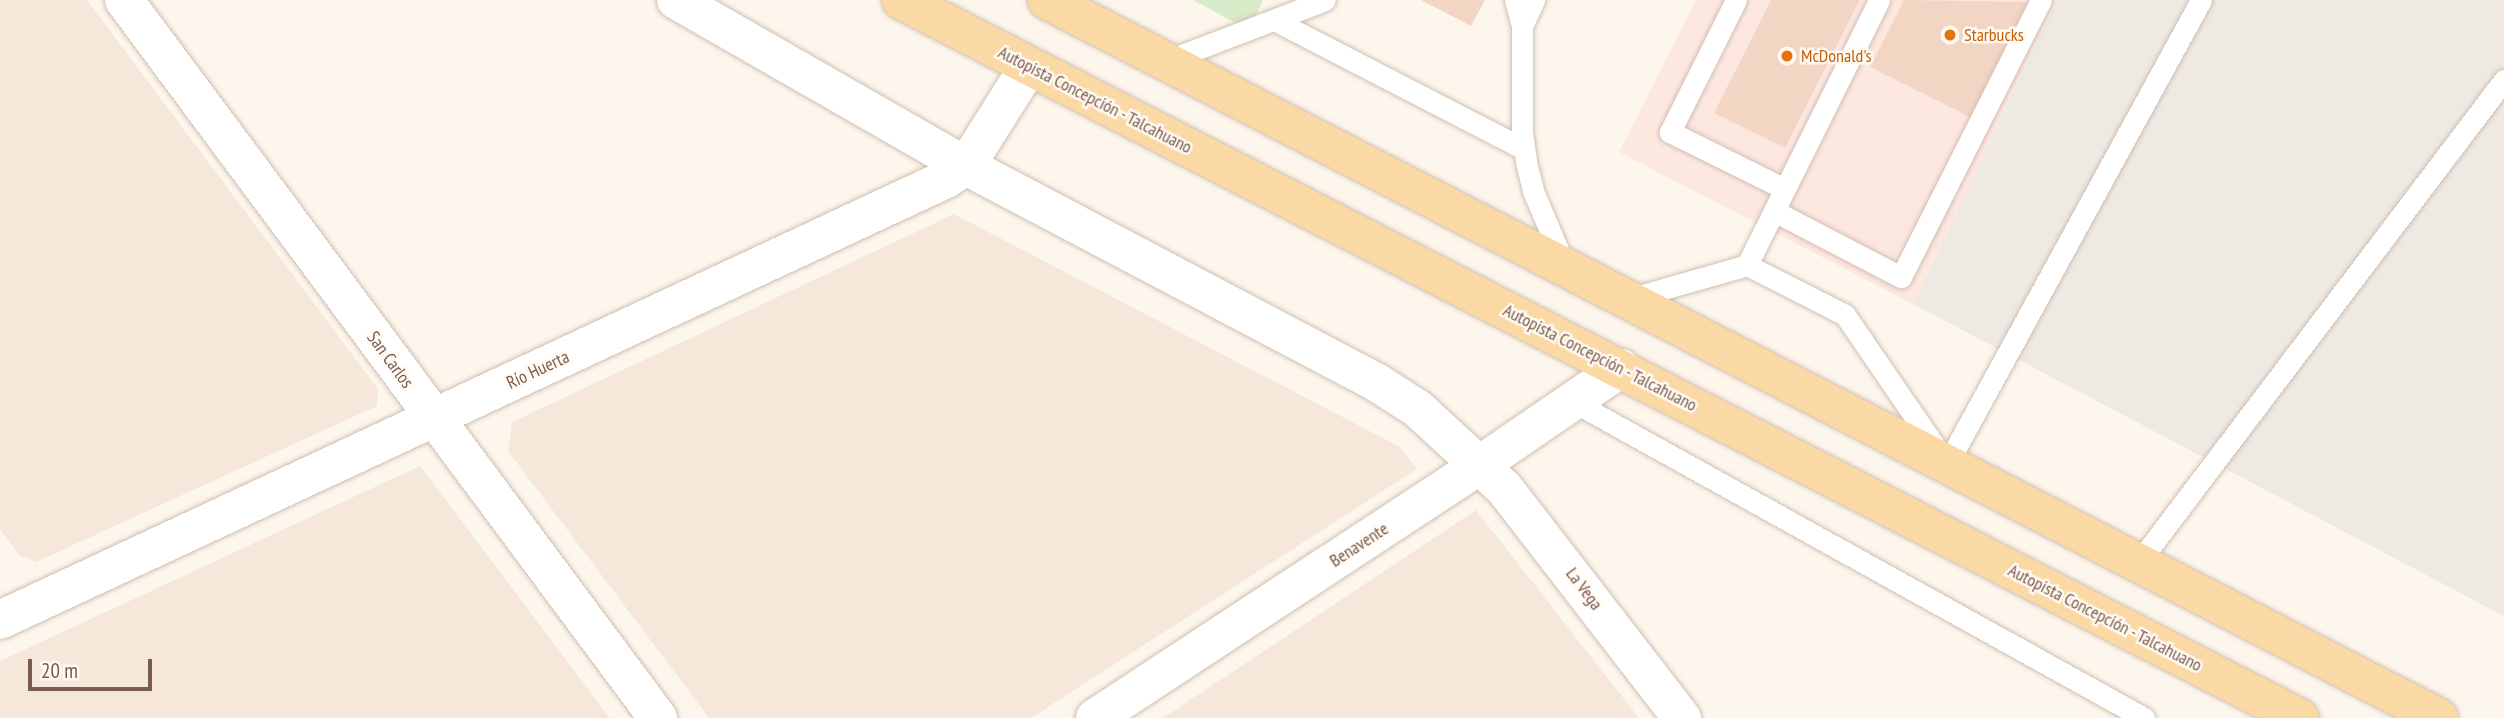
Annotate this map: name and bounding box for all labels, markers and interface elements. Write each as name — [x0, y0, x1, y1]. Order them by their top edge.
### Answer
place label: Starbucks — [1964, 24, 2024, 46]
marker: Starbucks — [1942, 27, 1958, 43]
street label: Autopista Concepción - Talcahuano — [994, 41, 1196, 159]
place label: McDonald's — [1801, 45, 1872, 67]
marker: McDonald's — [1779, 48, 1795, 64]
street label: Autopista Concepción - Talcahuano — [1499, 299, 1701, 417]
street label: San Carlos — [362, 327, 418, 393]
street label: Río Huerta — [503, 346, 573, 394]
street label: Benavente — [1326, 518, 1392, 572]
street label: Autopista Concepción - Talcahuano — [2004, 559, 2206, 677]
street label: La Vega — [1561, 563, 1607, 615]
scale bar — [32, 644, 156, 688]
text: 20 m — [41, 657, 78, 684]

